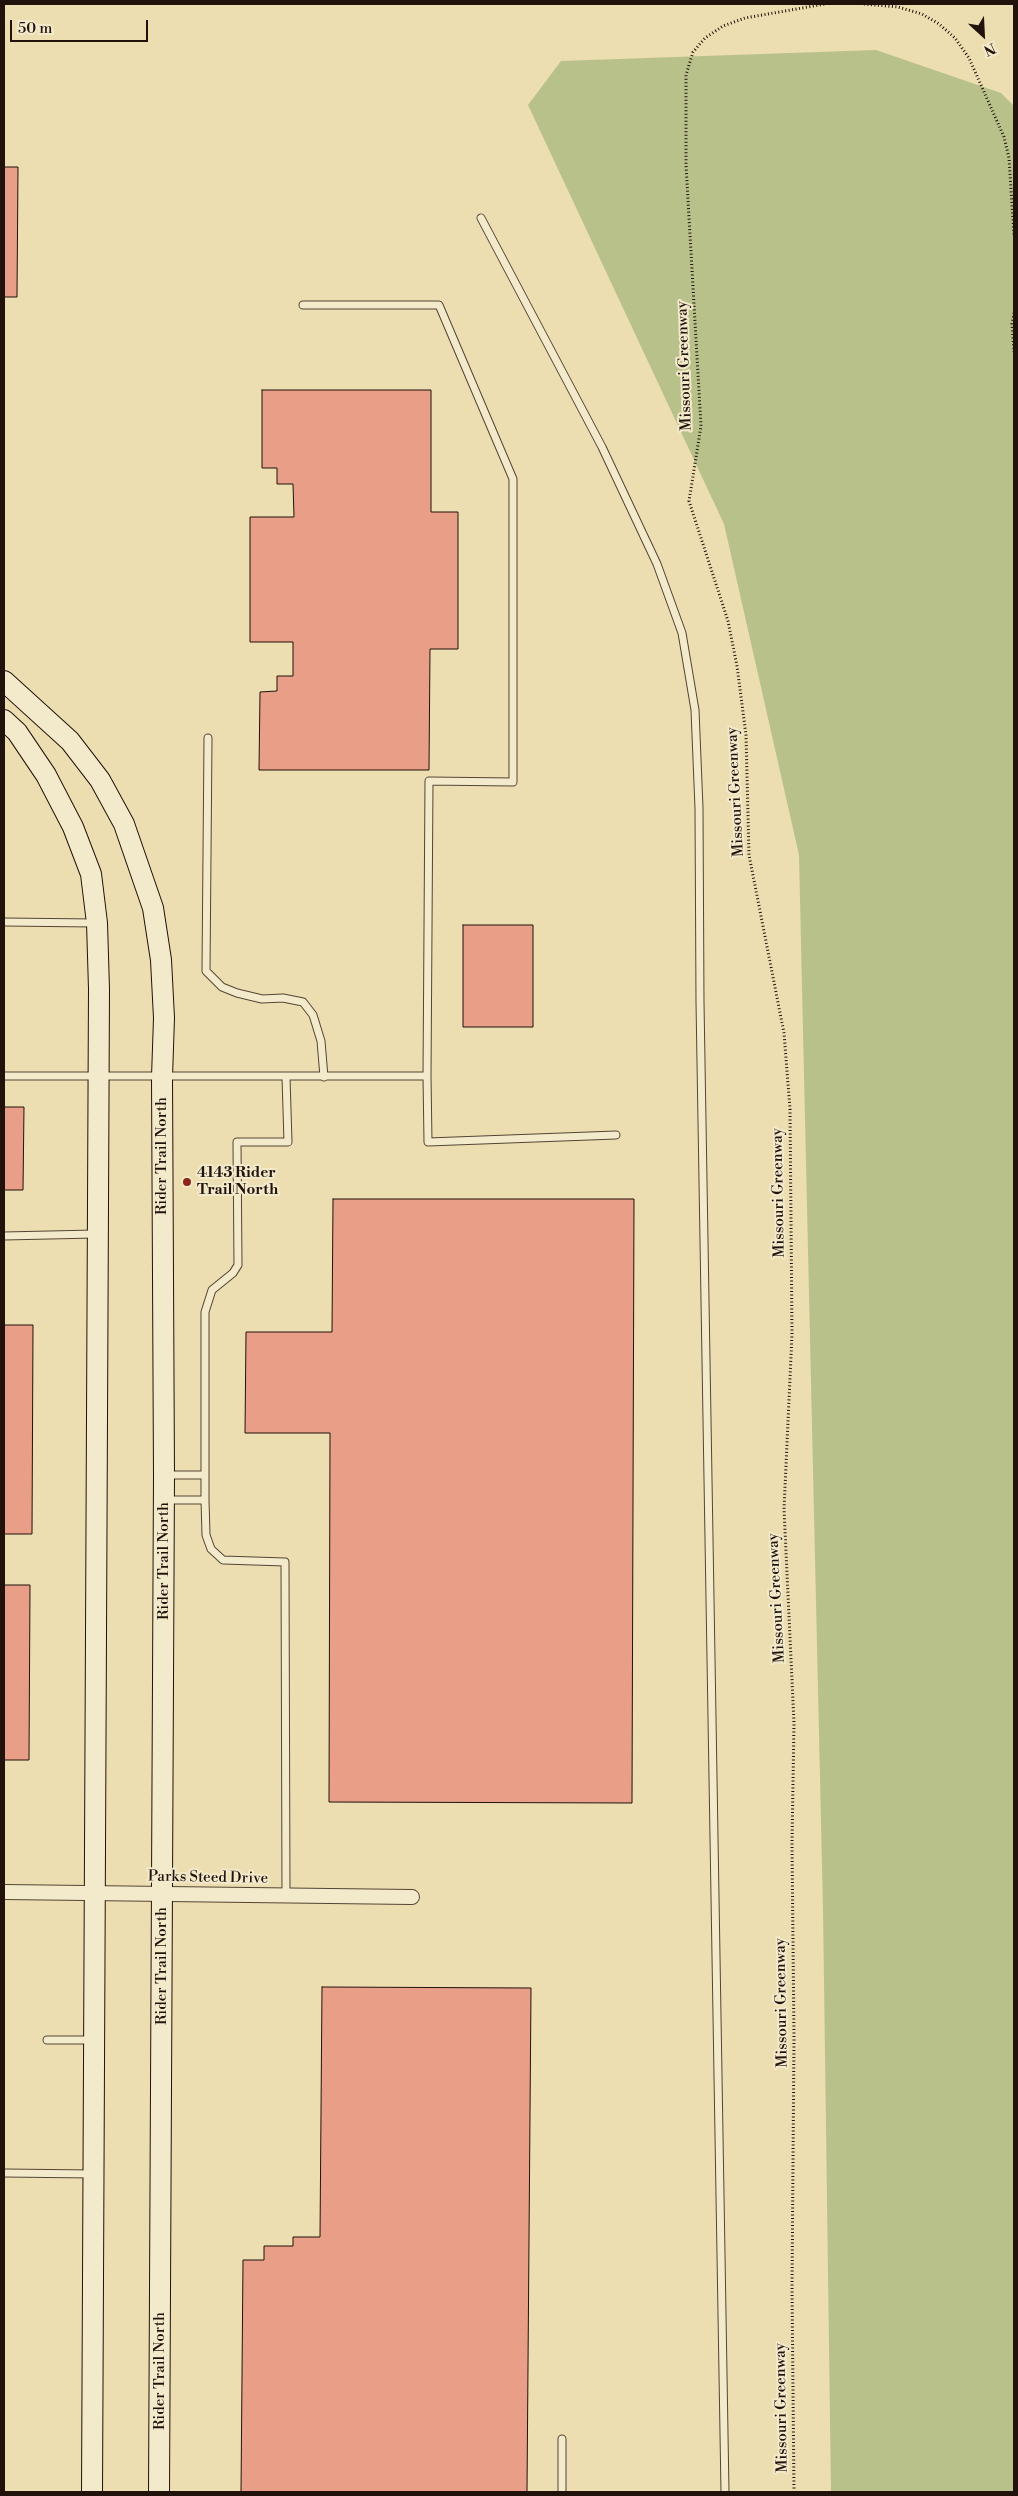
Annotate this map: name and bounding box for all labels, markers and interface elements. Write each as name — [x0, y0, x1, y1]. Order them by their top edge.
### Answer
scale bar — [12, 10, 150, 42]
north arrow — [958, 10, 1008, 60]
text: 50 m — [18, 19, 52, 38]
text: N — [981, 38, 998, 59]
street label: Missouri Greenway — [674, 301, 696, 431]
street label: Missouri Greenway — [724, 727, 748, 857]
street label: Rider Trail North — [153, 1097, 171, 1215]
street label: Missouri Greenway — [769, 1128, 789, 1258]
place label: 4143 Rider Trail North — [197, 1164, 278, 1199]
marker: 4143 Rider Trail North — [181, 1176, 193, 1188]
street label: Rider Trail North — [155, 1502, 173, 1620]
street label: Missouri Greenway — [765, 1533, 789, 1663]
street label: Parks Steed Drive — [148, 1868, 268, 1888]
street label: Rider Trail North — [153, 1907, 171, 2025]
street label: Missouri Greenway — [772, 1938, 792, 2068]
street label: Rider Trail North — [151, 2312, 169, 2430]
street label: Missouri Greenway — [772, 2343, 792, 2473]

